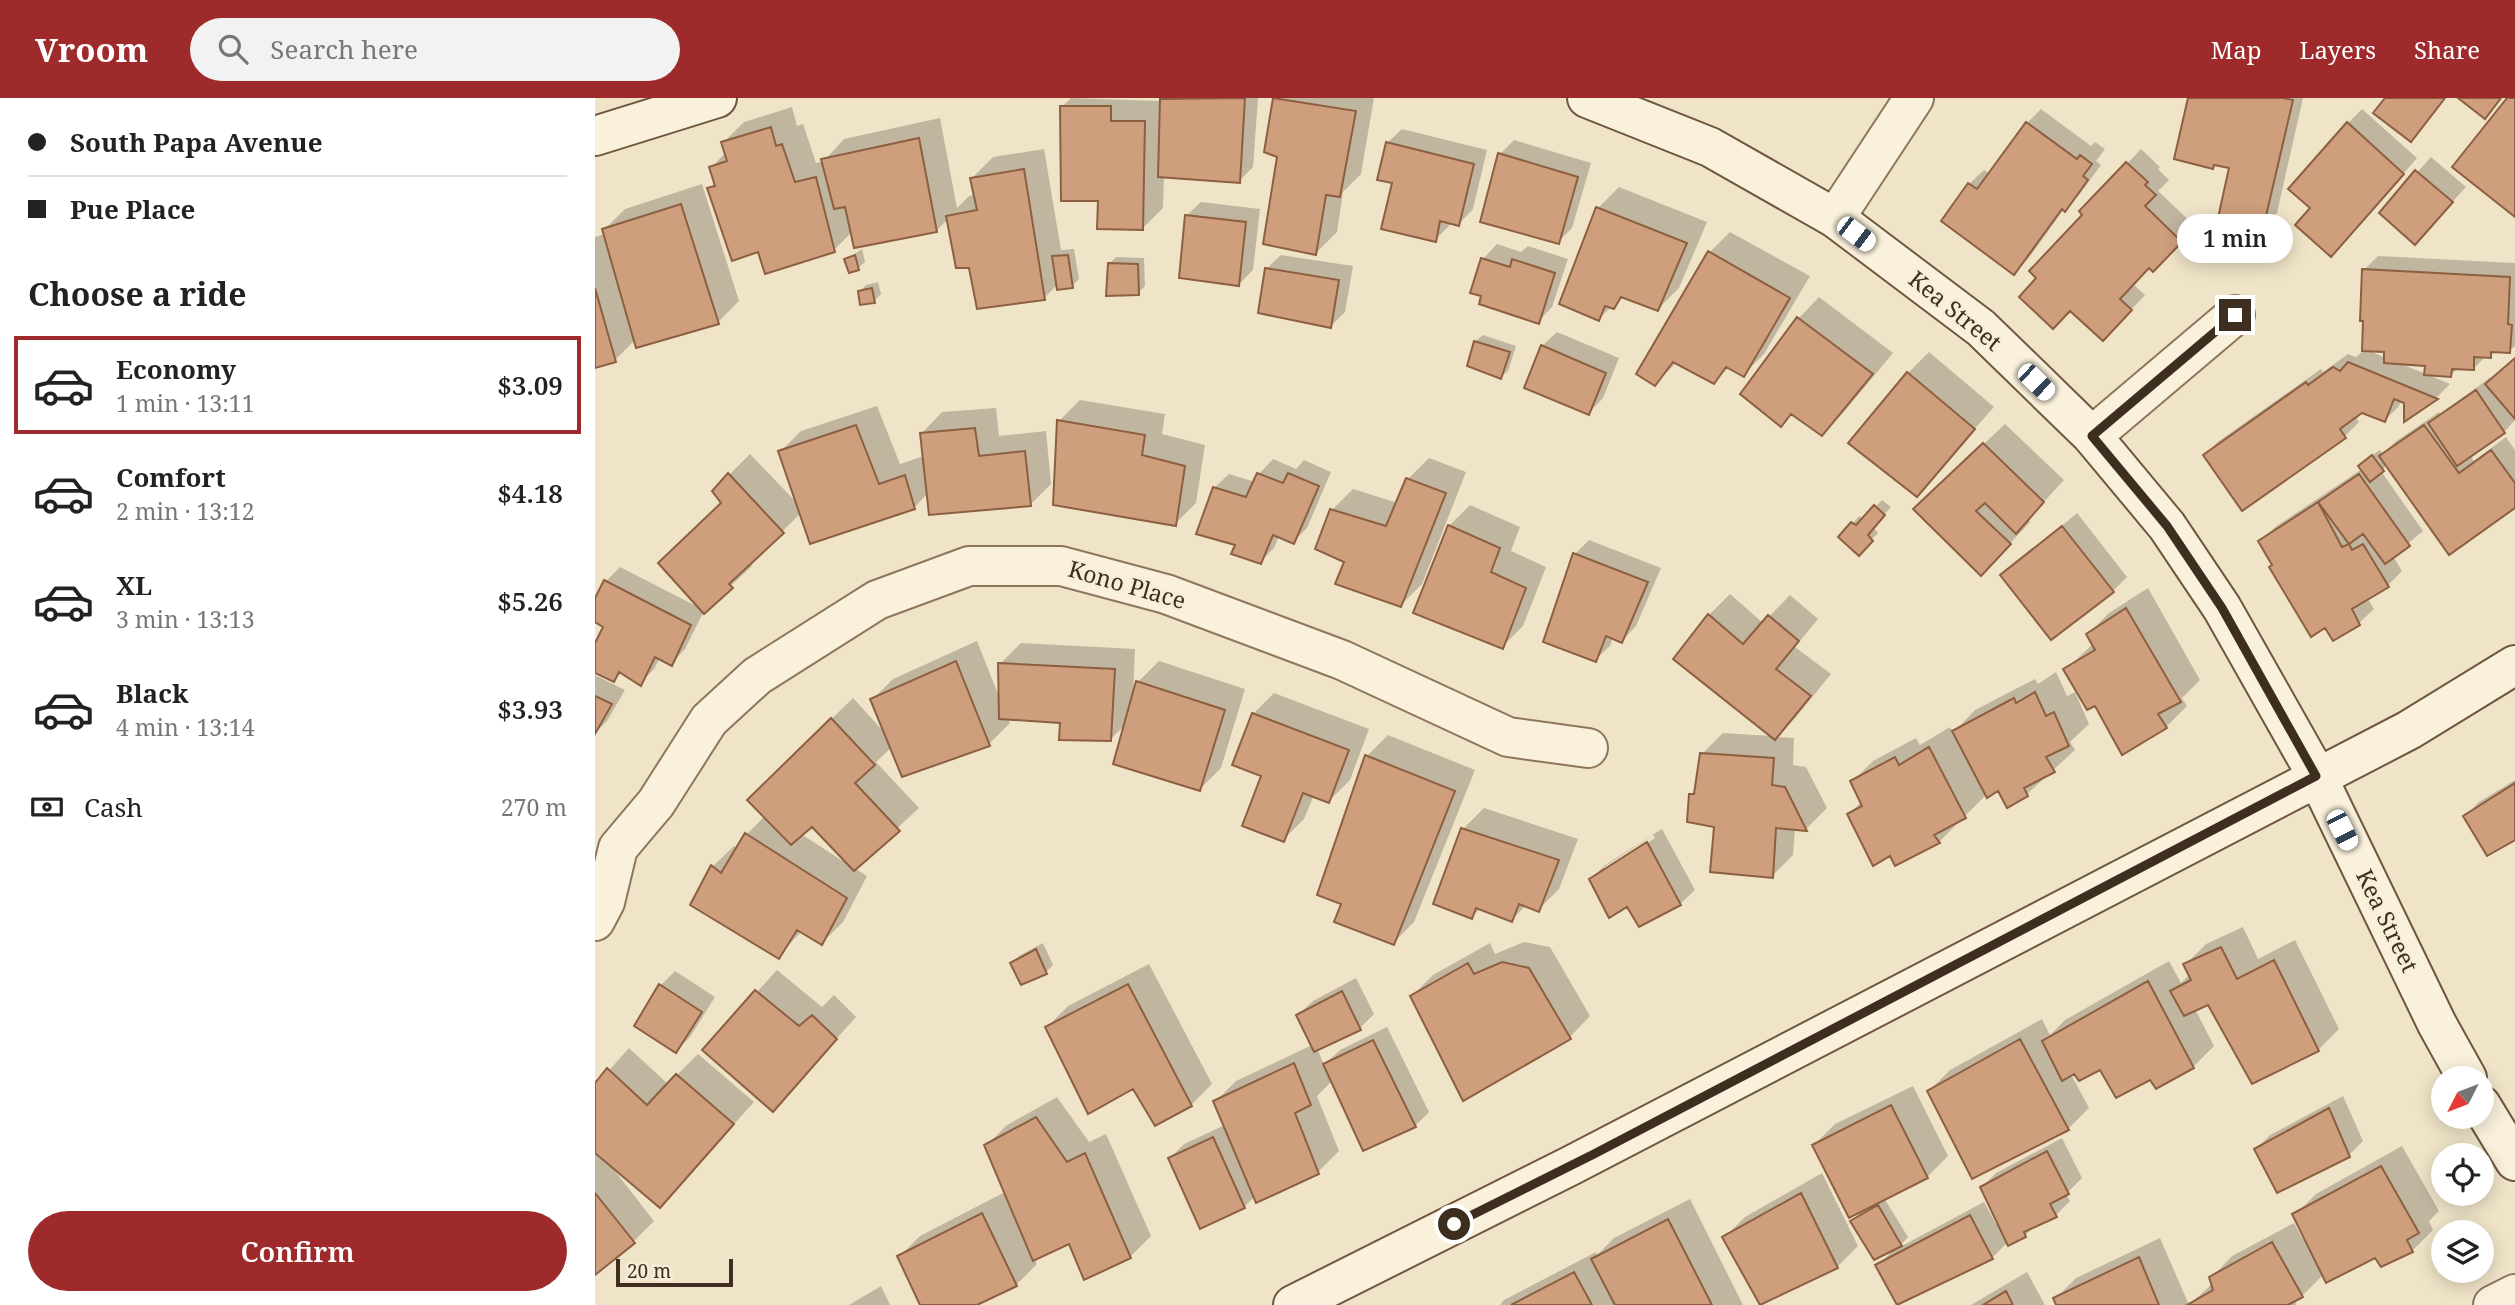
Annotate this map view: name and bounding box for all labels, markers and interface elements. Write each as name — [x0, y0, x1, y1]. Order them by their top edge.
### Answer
search box — [190, 18, 680, 81]
text: Vroom — [35, 27, 148, 72]
icon: search — [214, 30, 252, 68]
text: Search here — [270, 31, 418, 67]
text: Map — [2211, 33, 2262, 66]
text: Layers — [2300, 33, 2376, 66]
text: Share — [2414, 33, 2480, 66]
text: South Papa Avenue — [70, 124, 323, 160]
text: Pue Place — [70, 191, 195, 227]
car — [1833, 213, 1880, 255]
callout: 1 min — [2177, 214, 2293, 262]
text: 1 min — [2203, 222, 2267, 254]
street label: Kea Street — [1902, 263, 2009, 358]
text: Choose a ride — [28, 272, 247, 315]
route end — [2219, 299, 2251, 331]
text: Economy — [116, 351, 236, 387]
icon: car — [32, 354, 95, 417]
car — [2014, 360, 2059, 404]
text: $3.09 — [497, 367, 563, 403]
text: 1 min · 13:11 — [116, 387, 254, 419]
text: Comfort — [116, 459, 226, 495]
icon: car — [32, 462, 95, 525]
text: $4.18 — [497, 475, 563, 511]
text: 2 min · 13:12 — [116, 495, 254, 527]
street label: Kono Place — [1065, 552, 1190, 616]
text: XL — [116, 567, 152, 603]
icon: car — [32, 570, 95, 633]
text: $5.26 — [497, 583, 563, 619]
text: 3 min · 13:13 — [116, 603, 254, 635]
text: Black — [116, 675, 189, 711]
icon: car — [32, 678, 95, 741]
text: $3.93 — [497, 691, 563, 727]
text: 4 min · 13:14 — [116, 711, 254, 743]
icon: cash — [28, 788, 66, 826]
text: Cash — [84, 789, 143, 825]
text: 270 m — [501, 791, 567, 823]
car — [2324, 807, 2361, 853]
street label: Kea Street — [2349, 864, 2427, 977]
north arrow — [2431, 1066, 2494, 1129]
map controls — [2431, 1066, 2494, 1283]
button: locate — [2431, 1143, 2494, 1206]
route start — [1438, 1208, 1470, 1240]
button: Confirm — [28, 1211, 567, 1291]
button: layers — [2431, 1220, 2494, 1283]
scale bar — [616, 1256, 733, 1288]
text: 20 m — [627, 1258, 671, 1284]

